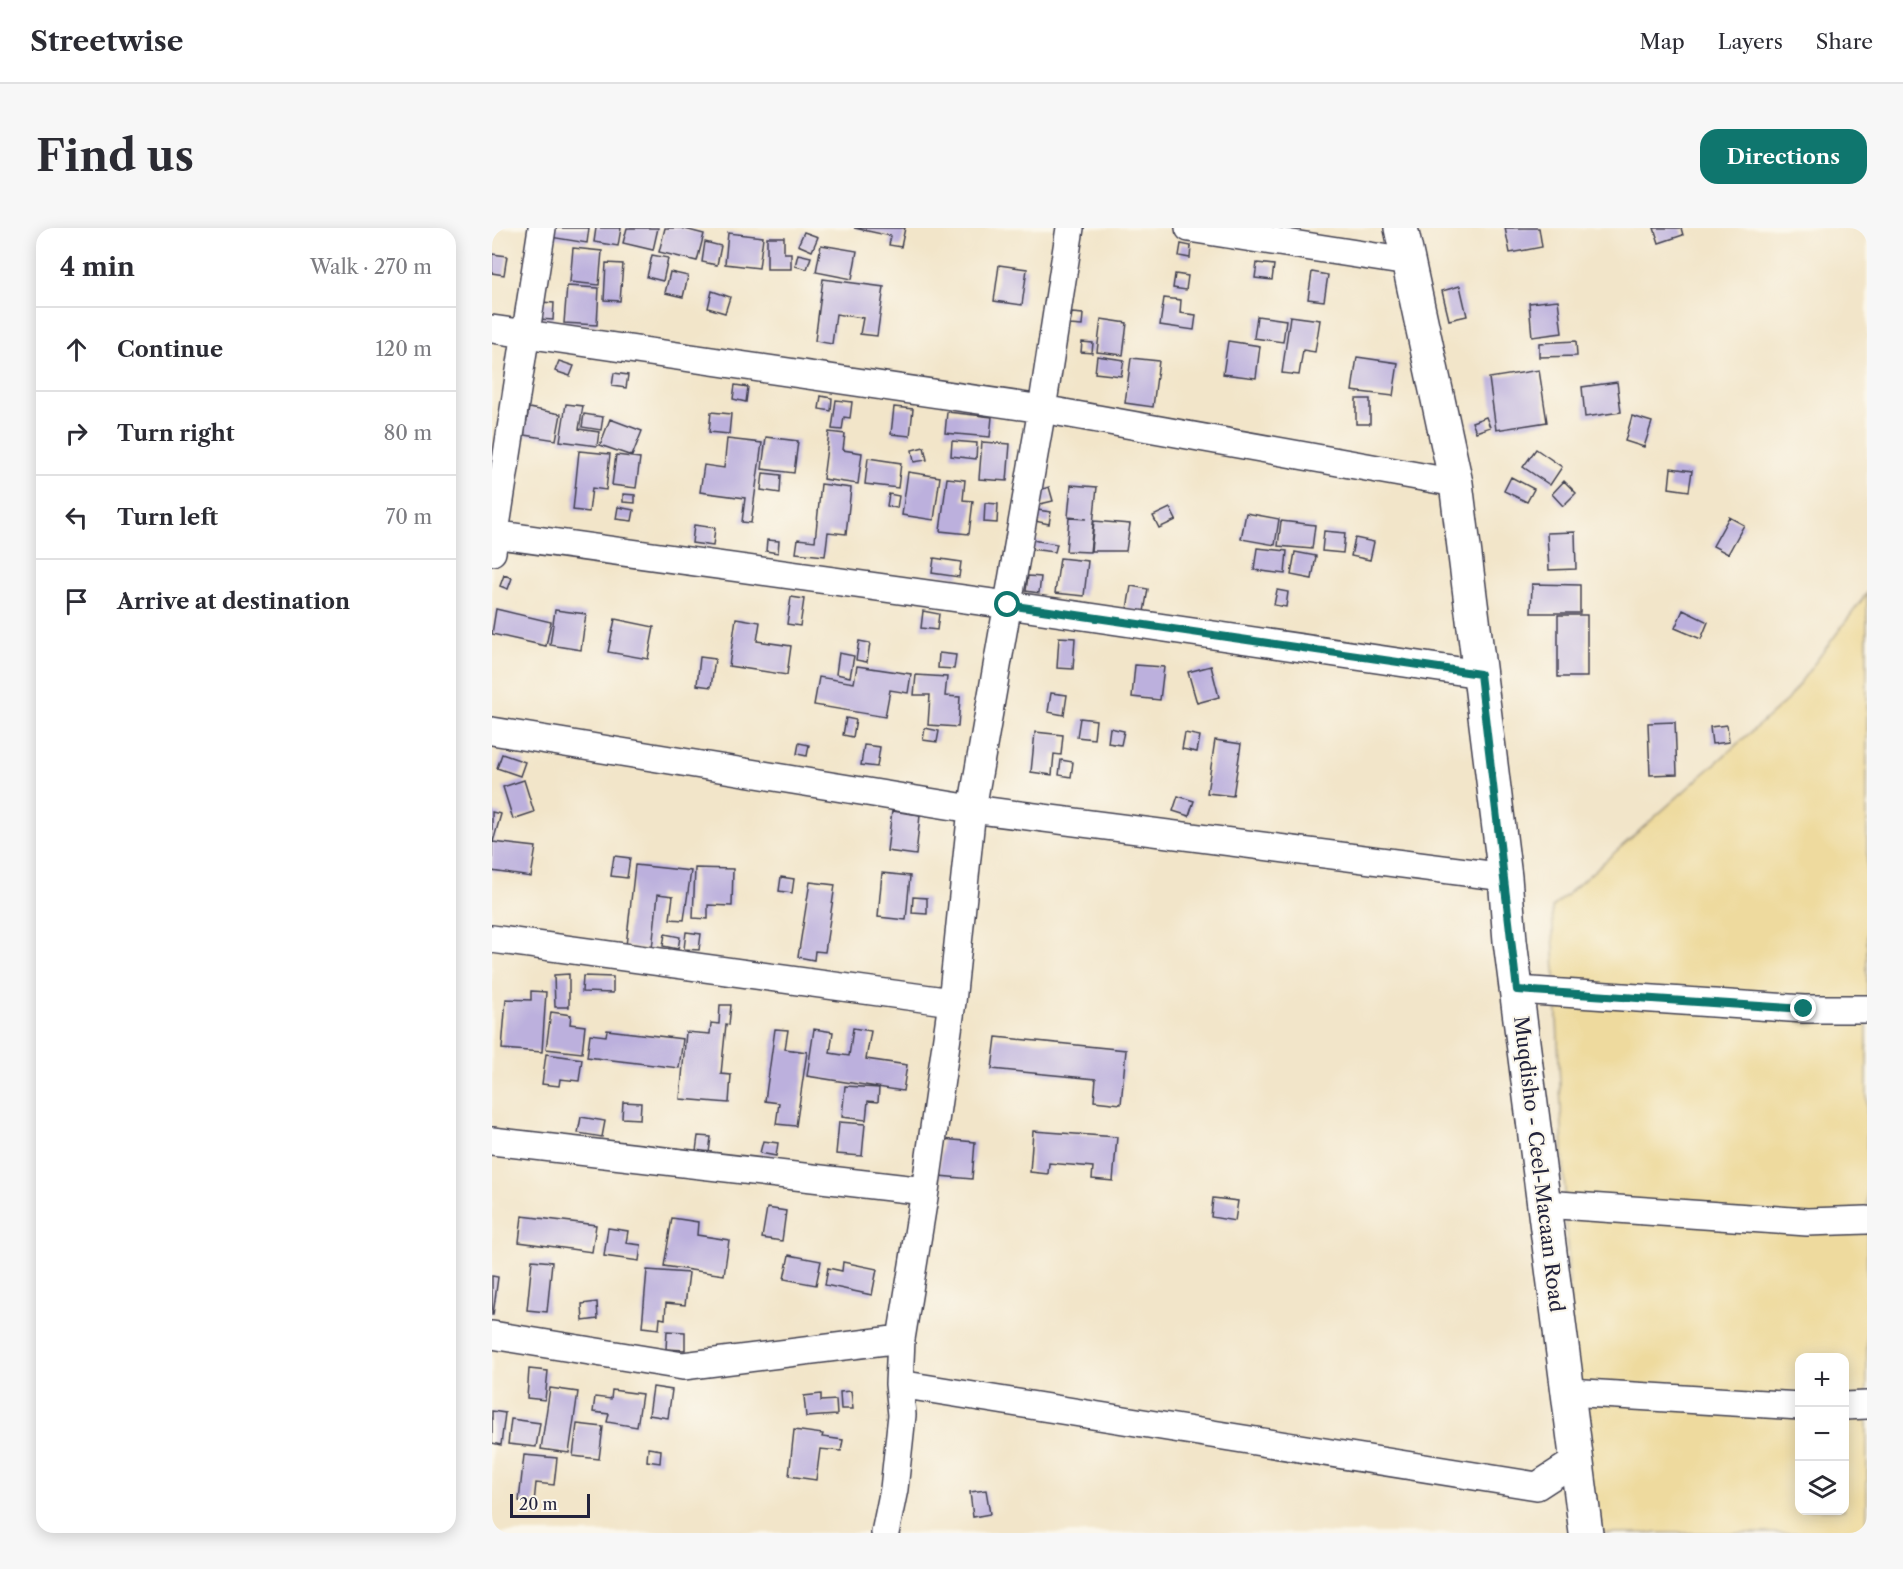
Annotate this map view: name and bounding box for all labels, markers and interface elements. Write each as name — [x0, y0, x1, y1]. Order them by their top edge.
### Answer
text: Streetwise — [30, 24, 184, 58]
text: Map — [1640, 29, 1685, 54]
text: Layers — [1718, 29, 1783, 54]
text: Share — [1816, 29, 1873, 54]
button: Directions — [1700, 129, 1867, 184]
text: Find us — [36, 130, 194, 182]
text: 4 min — [60, 251, 135, 283]
text: Walk · 270 m — [310, 255, 432, 279]
icon: ahead — [60, 333, 93, 366]
text: Continue — [117, 336, 223, 363]
text: 120 m — [375, 337, 432, 361]
icon: right — [60, 417, 93, 450]
text: Turn right — [117, 420, 235, 447]
text: 80 m — [384, 421, 432, 445]
icon: left — [60, 501, 93, 534]
text: Turn left — [117, 504, 218, 531]
text: 70 m — [386, 505, 432, 529]
icon: arrive — [60, 585, 93, 618]
text: Arrive at destination — [117, 588, 350, 615]
route start — [994, 591, 1020, 617]
route end — [1790, 995, 1816, 1021]
street label: Muqdisho - Ceel-Macaan Road — [1509, 1015, 1569, 1313]
map controls — [1795, 1353, 1849, 1515]
button: + — [1795, 1353, 1849, 1407]
button: − — [1795, 1407, 1849, 1461]
button: layers — [1795, 1461, 1849, 1515]
scale bar — [510, 1491, 590, 1518]
text: 20 m — [519, 1494, 558, 1514]

